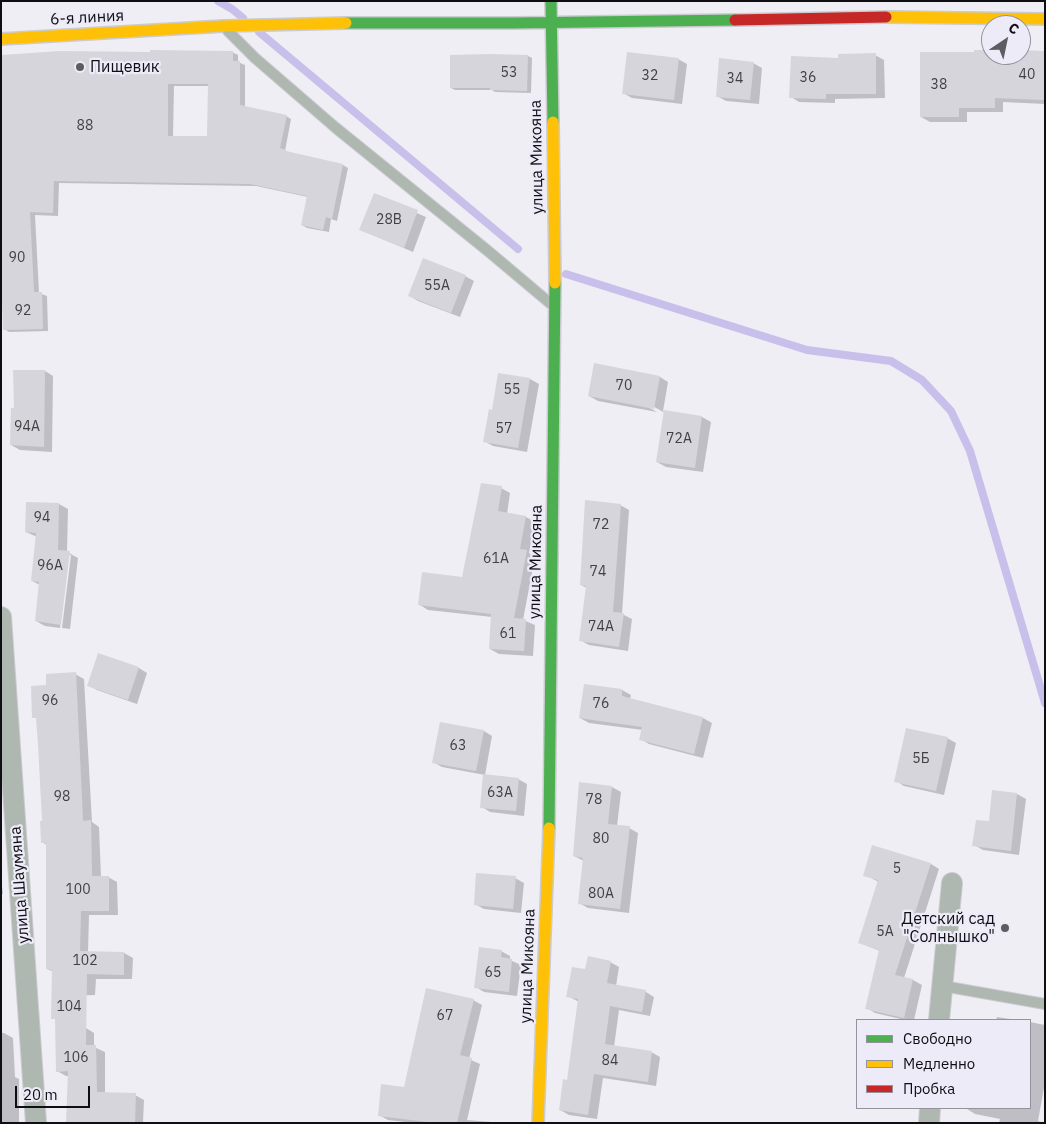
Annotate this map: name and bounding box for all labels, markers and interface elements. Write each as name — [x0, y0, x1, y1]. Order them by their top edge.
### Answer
street label: 6-я линия — [49, 6, 125, 30]
north arrow — [981, 15, 1031, 65]
text: С — [1005, 18, 1023, 38]
place label: Пищевик — [90, 57, 160, 77]
marker: Пищевик — [74, 61, 86, 73]
house number: 53 — [501, 65, 517, 81]
house number: 40 — [1019, 67, 1035, 83]
house number: 32 — [642, 68, 658, 84]
house number: 36 — [800, 70, 816, 86]
house number: 34 — [727, 71, 743, 87]
house number: 38 — [931, 77, 947, 93]
street label: улица Микояна — [526, 100, 548, 214]
house number: 88 — [77, 118, 93, 134]
house number: 28В — [376, 212, 402, 228]
house number: 90 — [9, 250, 25, 266]
house number: 55А — [424, 278, 450, 294]
house number: 92 — [15, 303, 31, 319]
house number: 70 — [616, 378, 632, 394]
house number: 55 — [504, 382, 520, 398]
house number: 94А — [14, 419, 40, 435]
house number: 57 — [496, 421, 512, 437]
house number: 72А — [666, 431, 692, 447]
street label: улица Микояна — [525, 505, 547, 619]
house number: 94 — [34, 510, 50, 526]
house number: 72 — [593, 517, 609, 533]
house number: 61А — [483, 551, 509, 567]
house number: 96А — [37, 558, 63, 574]
house number: 74 — [590, 564, 606, 580]
house number: 74А — [588, 619, 614, 635]
house number: 61 — [500, 626, 516, 642]
house number: 96 — [42, 693, 58, 709]
house number: 76 — [593, 696, 609, 712]
house number: 63 — [450, 738, 466, 754]
house number: 5Б — [912, 751, 930, 767]
house number: 63А — [487, 785, 513, 801]
house number: 98 — [54, 789, 70, 805]
house number: 78 — [586, 792, 602, 808]
street label: улица Шаумяна — [6, 826, 34, 944]
house number: 80 — [593, 831, 609, 847]
house number: 5 — [893, 861, 901, 877]
house number: 100 — [65, 882, 91, 898]
house number: 80А — [588, 886, 614, 902]
street label: улица Микояна — [516, 908, 540, 1024]
place label: Детский сад "Солнышко" — [902, 909, 995, 947]
marker: Детский сад "Солнышко" — [999, 922, 1011, 934]
house number: 5А — [876, 924, 894, 940]
house number: 102 — [72, 953, 98, 969]
house number: 65 — [485, 965, 501, 981]
house number: 104 — [56, 999, 82, 1015]
house number: 67 — [437, 1008, 453, 1024]
legend — [856, 1019, 1031, 1109]
text: Свободно — [903, 1029, 972, 1048]
house number: 106 — [63, 1050, 89, 1066]
house number: 84 — [602, 1053, 618, 1069]
text: Медленно — [903, 1054, 975, 1073]
scale bar — [18, 1076, 92, 1108]
text: Пробка — [903, 1079, 955, 1098]
text: 20 m — [23, 1085, 58, 1104]

